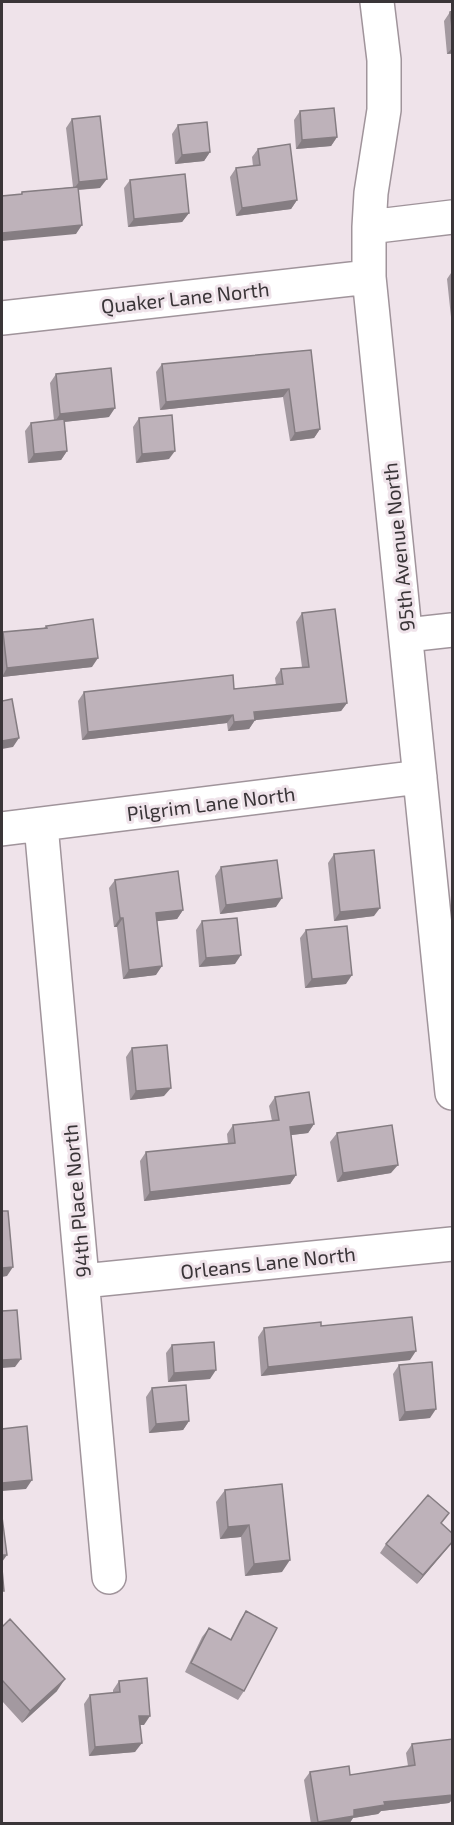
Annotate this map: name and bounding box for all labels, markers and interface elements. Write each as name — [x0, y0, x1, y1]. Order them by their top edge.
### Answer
street label: Quaker Lane North — [100, 276, 270, 318]
street label: 95th Avenue North — [377, 461, 419, 633]
street label: Pilgrim Lane North — [125, 781, 297, 825]
street label: 94th Place North — [57, 1123, 95, 1279]
street label: Orleans Lane North — [179, 1241, 357, 1283]

